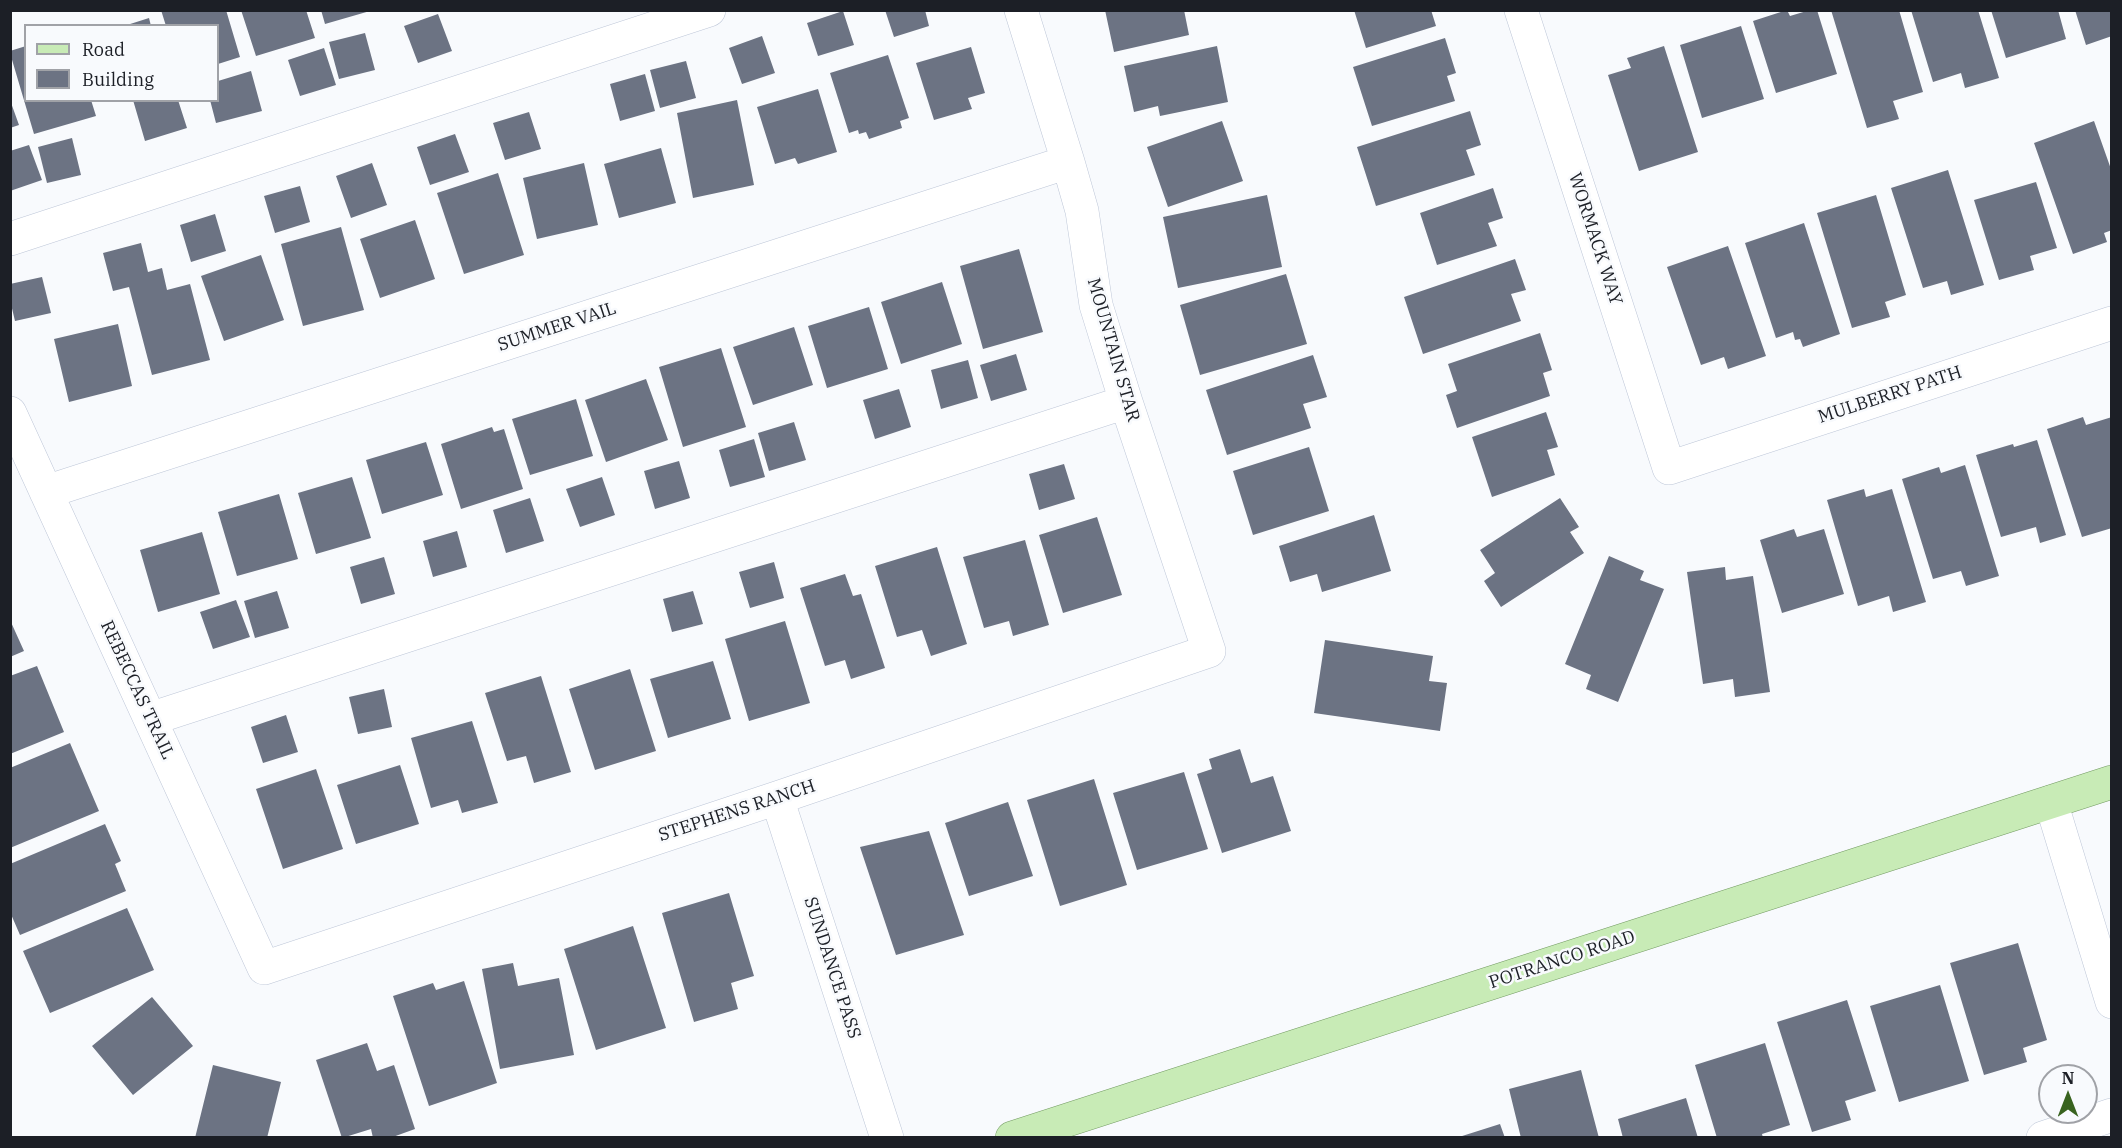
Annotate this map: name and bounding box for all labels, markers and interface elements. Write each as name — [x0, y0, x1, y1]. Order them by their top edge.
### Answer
legend — [24, 24, 219, 102]
text: Road — [82, 38, 125, 61]
text: Building — [82, 68, 154, 91]
street label: WORMACK WAY — [1563, 170, 1627, 308]
street label: MOUNTAIN STAR — [1082, 275, 1144, 425]
street label: SUMMER VAIL — [495, 298, 619, 356]
street label: MULBERRY PATH — [1815, 362, 1965, 428]
street label: REBECCAS TRAIL — [95, 617, 179, 763]
street label: STEPHENS RANCH — [656, 775, 818, 847]
street label: SUNDANCE PASS — [799, 894, 865, 1042]
street label: POTRANCO ROAD — [1486, 926, 1638, 994]
north arrow — [2038, 1064, 2098, 1124]
text: N — [2062, 1068, 2074, 1088]

